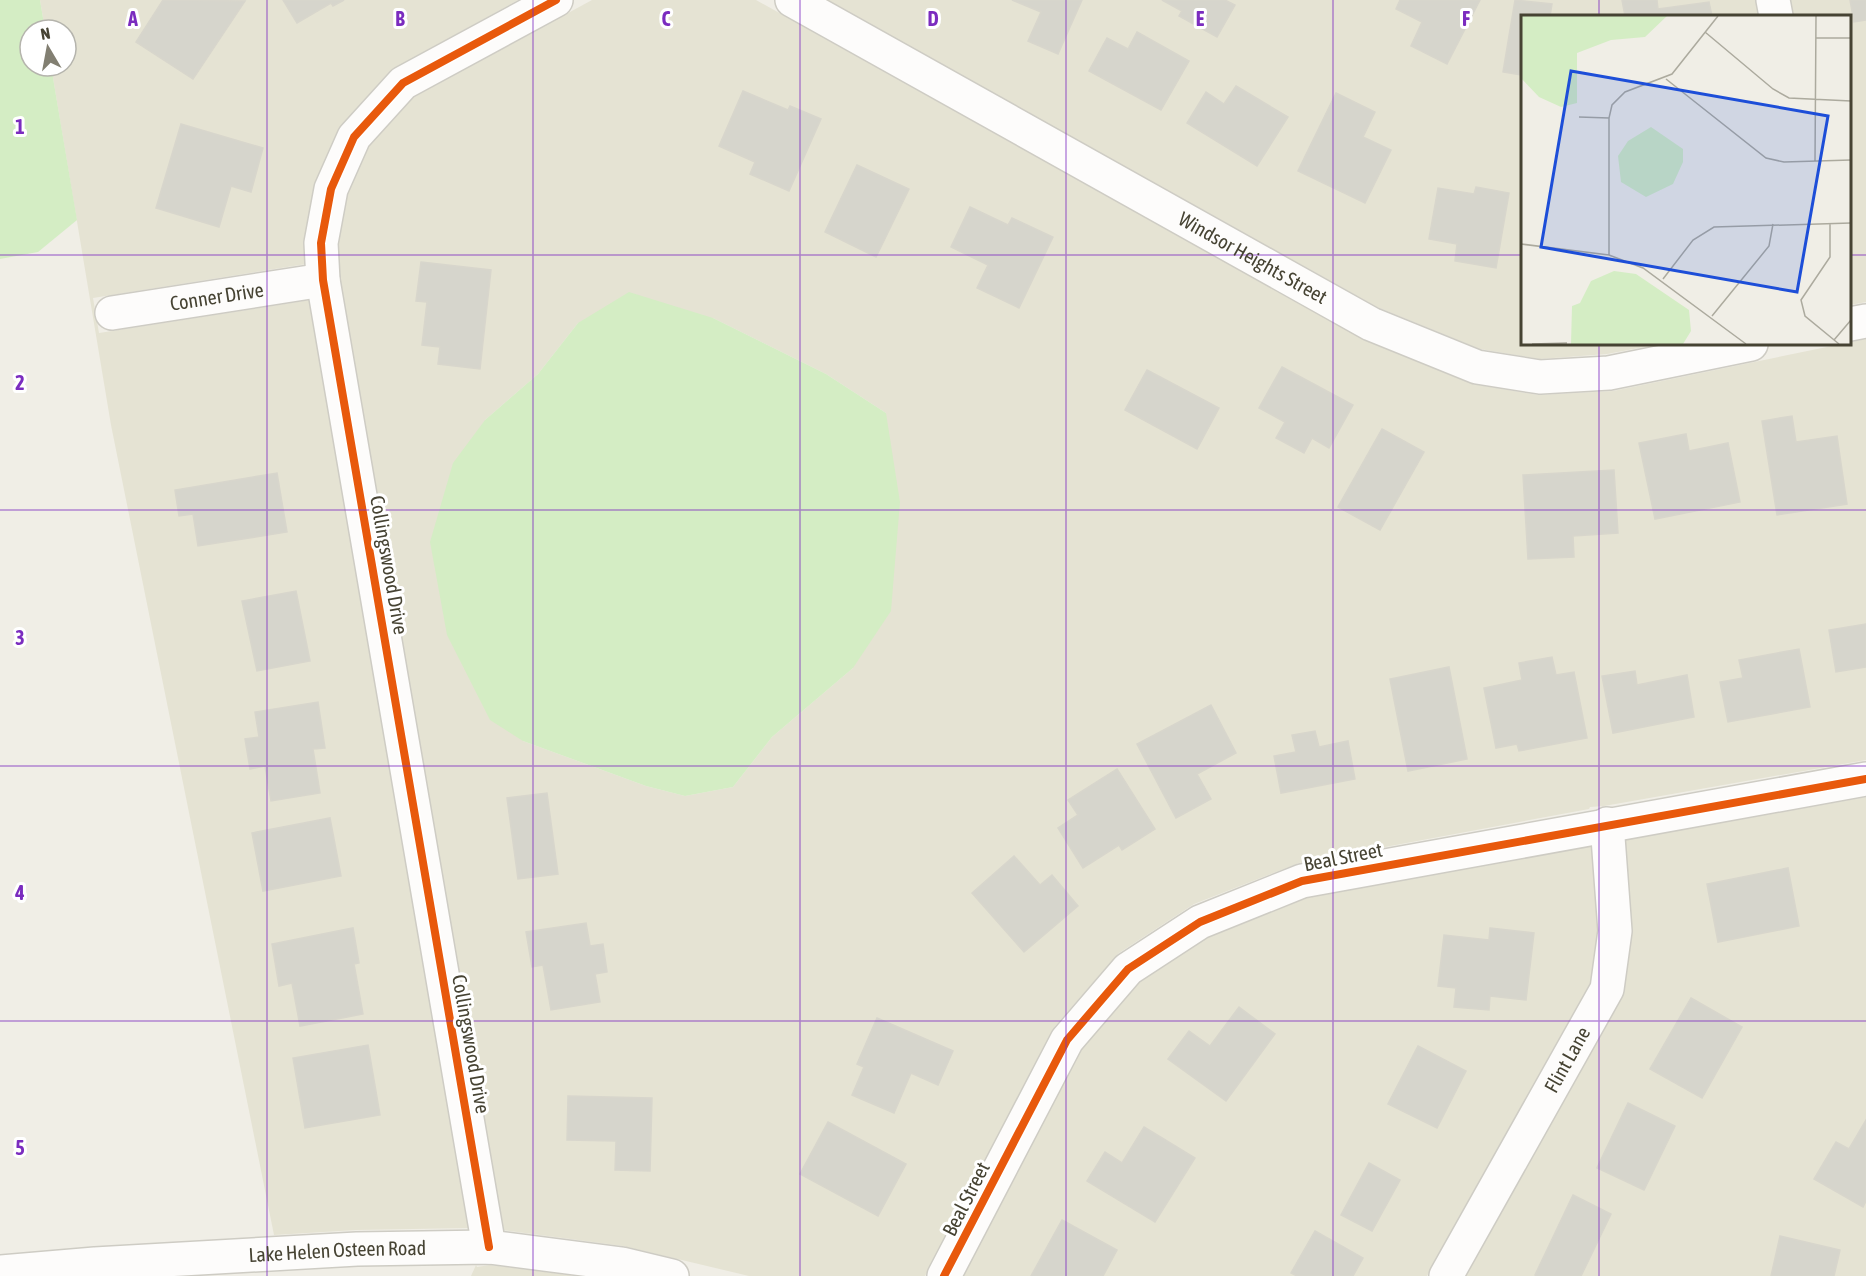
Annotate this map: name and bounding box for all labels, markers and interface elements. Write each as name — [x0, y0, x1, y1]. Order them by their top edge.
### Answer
text: A — [127, 7, 138, 30]
text: B — [395, 7, 405, 30]
text: C — [662, 7, 671, 30]
text: D — [927, 7, 939, 30]
text: E — [1196, 7, 1205, 30]
text: F — [1462, 7, 1470, 30]
inset map — [1521, 15, 1851, 345]
north arrow — [18, 18, 78, 78]
text: N — [39, 24, 52, 43]
text: 1 — [15, 115, 25, 138]
street label: Windsor Heights Street — [1175, 207, 1332, 308]
street label: Conner Drive — [168, 277, 265, 315]
text: 2 — [15, 371, 25, 394]
street label: Collingswood Drive — [366, 494, 413, 636]
text: 3 — [15, 626, 25, 649]
street label: Beal Street — [1302, 838, 1384, 875]
text: 4 — [14, 881, 25, 904]
street label: Collingswood Drive — [448, 973, 495, 1115]
street label: Flint Lane — [1539, 1022, 1595, 1097]
text: 5 — [15, 1136, 25, 1159]
street label: Beal Street — [937, 1158, 994, 1240]
street label: Lake Helen Osteen Road — [248, 1236, 426, 1266]

